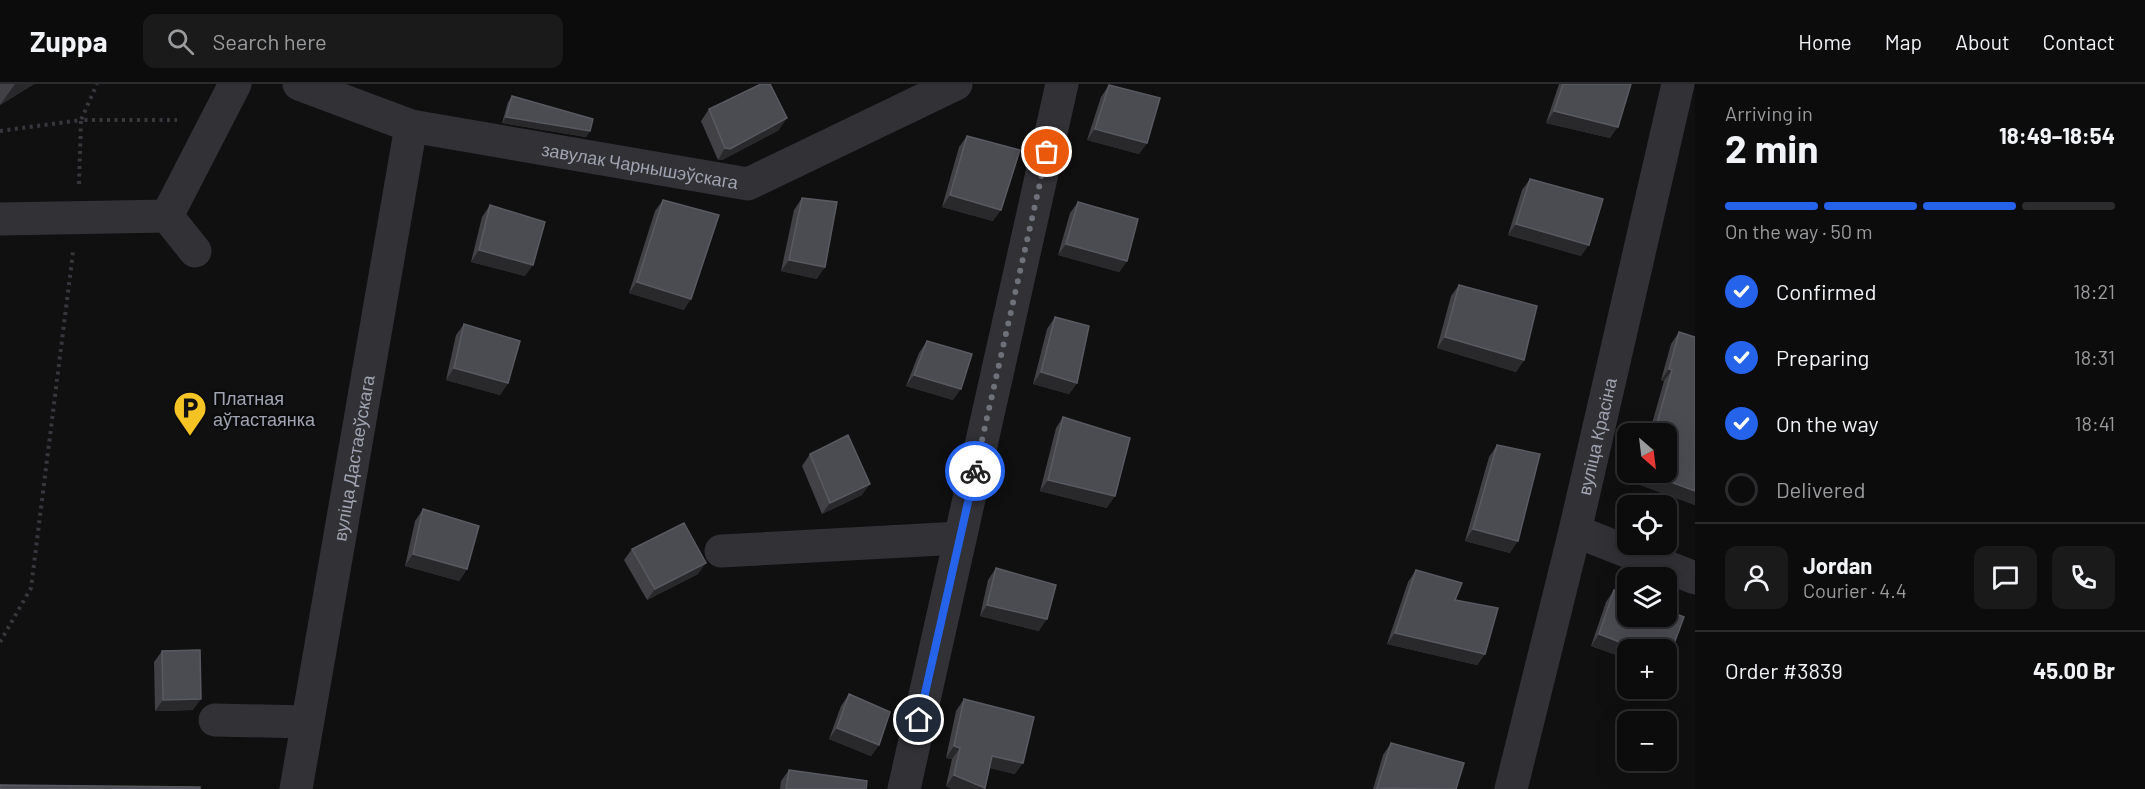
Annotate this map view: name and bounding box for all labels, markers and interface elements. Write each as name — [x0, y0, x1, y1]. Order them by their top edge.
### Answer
search box — [143, 14, 563, 68]
text: Zuppa — [30, 24, 107, 58]
icon: search — [164, 25, 197, 58]
text: Search here — [212, 28, 327, 54]
text: Home — [1798, 29, 1852, 54]
text: Map — [1885, 29, 1922, 54]
text: About — [1955, 29, 2010, 54]
text: Contact — [2043, 29, 2115, 54]
text: Arriving in — [1725, 101, 1813, 125]
text: 18:49–18:54 — [1999, 122, 2115, 148]
text: 2 min — [1725, 124, 1818, 171]
pin — [1021, 126, 1072, 177]
icon: bag — [1030, 135, 1063, 168]
street label: завулак Чарнышэўскага — [540, 138, 741, 193]
text: On the way · 50 m — [1725, 219, 1873, 243]
icon: check — [1725, 275, 1758, 308]
text: Confirmed — [1776, 278, 1876, 304]
text: 18:21 — [2073, 279, 2115, 303]
icon: check — [1725, 341, 1758, 374]
text: Preparing — [1776, 344, 1869, 370]
text: 18:31 — [2074, 345, 2115, 369]
street label: вуліца Дастаеўскага — [328, 372, 379, 543]
street label: вуліца Красіна — [1573, 375, 1621, 497]
place label: Платная аўтастаянка — [213, 387, 316, 430]
parking icon: Платная аўтастаянка — [172, 390, 208, 437]
icon: check — [1725, 407, 1758, 440]
text: On the way — [1776, 410, 1879, 436]
text: 18:41 — [2075, 411, 2115, 435]
north arrow — [1617, 423, 1677, 483]
map controls — [1617, 423, 1677, 771]
courier — [945, 441, 1005, 501]
icon: bike — [959, 455, 992, 488]
text: Delivered — [1776, 476, 1865, 502]
button: locate — [1617, 495, 1677, 555]
button: person — [1725, 546, 1788, 609]
button: chat — [1974, 546, 2037, 609]
button: phone — [2052, 546, 2115, 609]
text: Jordan — [1803, 552, 1872, 578]
button: layers — [1617, 567, 1677, 627]
text: Courier · 4.4 — [1803, 578, 1907, 602]
button: + — [1617, 639, 1677, 699]
text: Order #3839 — [1725, 657, 1843, 683]
text: 45.00 Br — [2033, 657, 2115, 683]
pin — [893, 694, 944, 745]
icon: home — [902, 703, 935, 736]
button: − — [1617, 711, 1677, 771]

